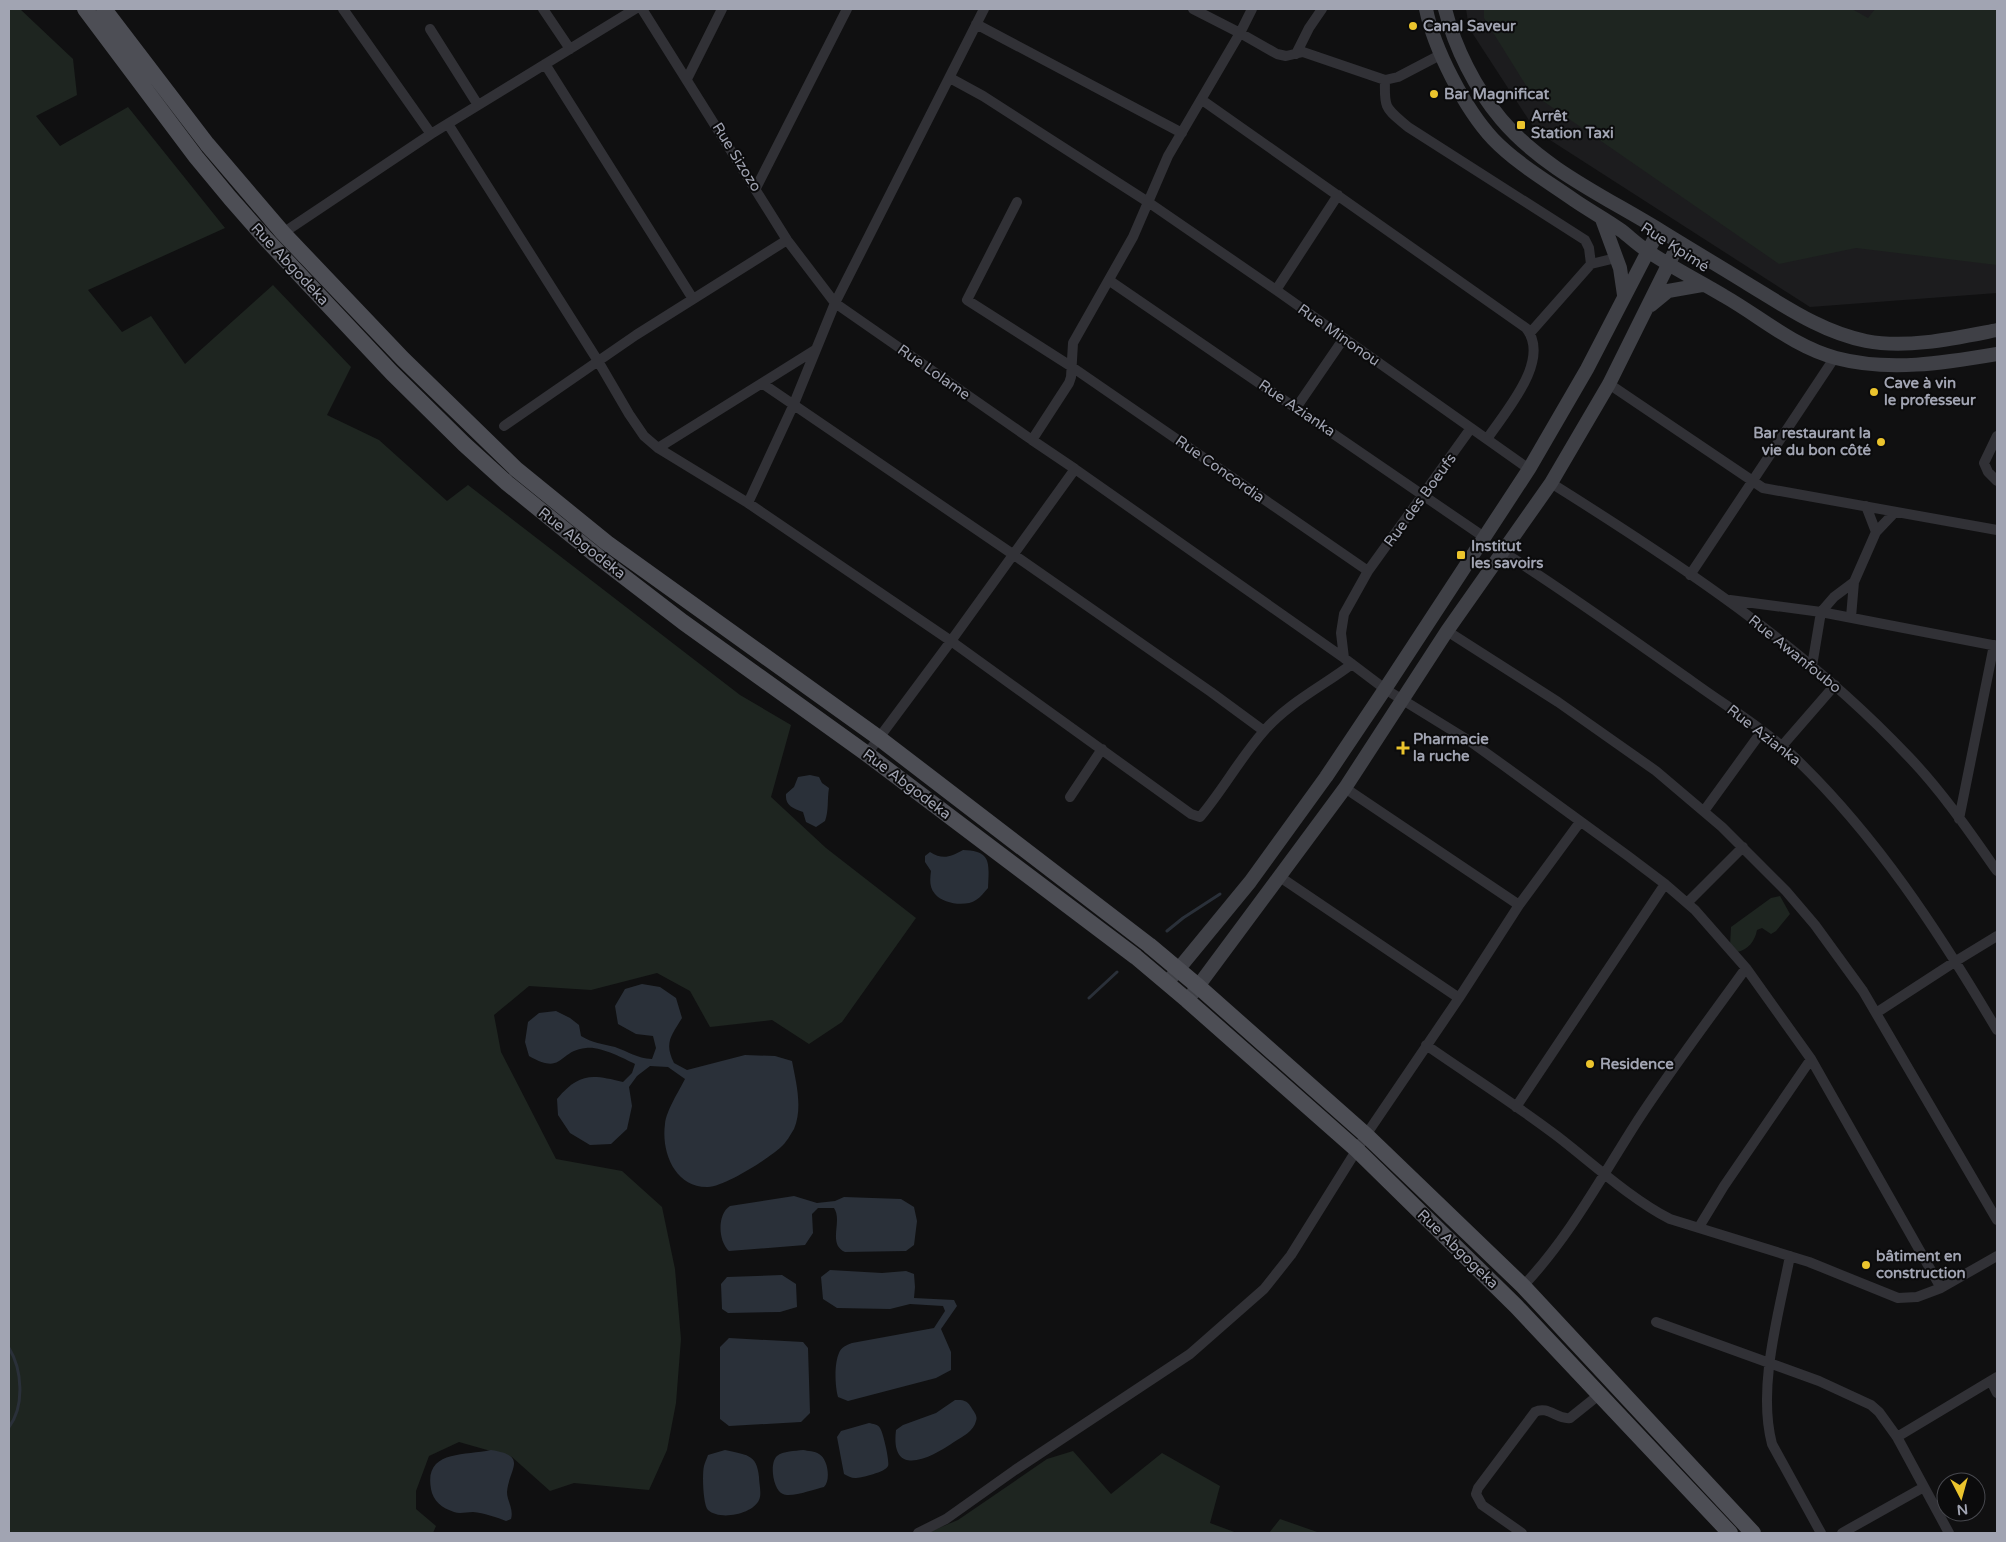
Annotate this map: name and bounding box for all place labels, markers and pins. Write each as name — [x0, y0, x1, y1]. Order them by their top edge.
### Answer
place label: Canal Saveur — [1423, 17, 1516, 35]
marker: Canal Saveur — [1407, 20, 1419, 32]
place label: Bar Magnificat — [1444, 85, 1550, 104]
marker: Bar Magnificat — [1428, 88, 1440, 100]
place label: Arrêt Station Taxi — [1531, 107, 1614, 142]
marker: Arrêt Station Taxi — [1515, 119, 1527, 131]
place label: Cave à vin le professeur — [1884, 374, 1976, 410]
marker: Cave à vin le professeur — [1868, 386, 1880, 398]
place label: Bar restaurant la vie du bon côté — [1753, 424, 1872, 459]
marker: Bar restaurant la vie du bon côté — [1875, 436, 1887, 448]
place label: Institut les savoirs — [1471, 537, 1543, 572]
marker: Institut les savoirs — [1455, 549, 1467, 561]
place label: Pharmacie la ruche — [1413, 730, 1489, 765]
marker: Pharmacie la ruche — [1397, 742, 1409, 754]
place label: Residence — [1600, 1055, 1674, 1073]
marker: Residence — [1584, 1058, 1596, 1070]
place label: bâtiment en construction — [1876, 1247, 1966, 1282]
marker: bâtiment en construction — [1860, 1259, 1872, 1271]

